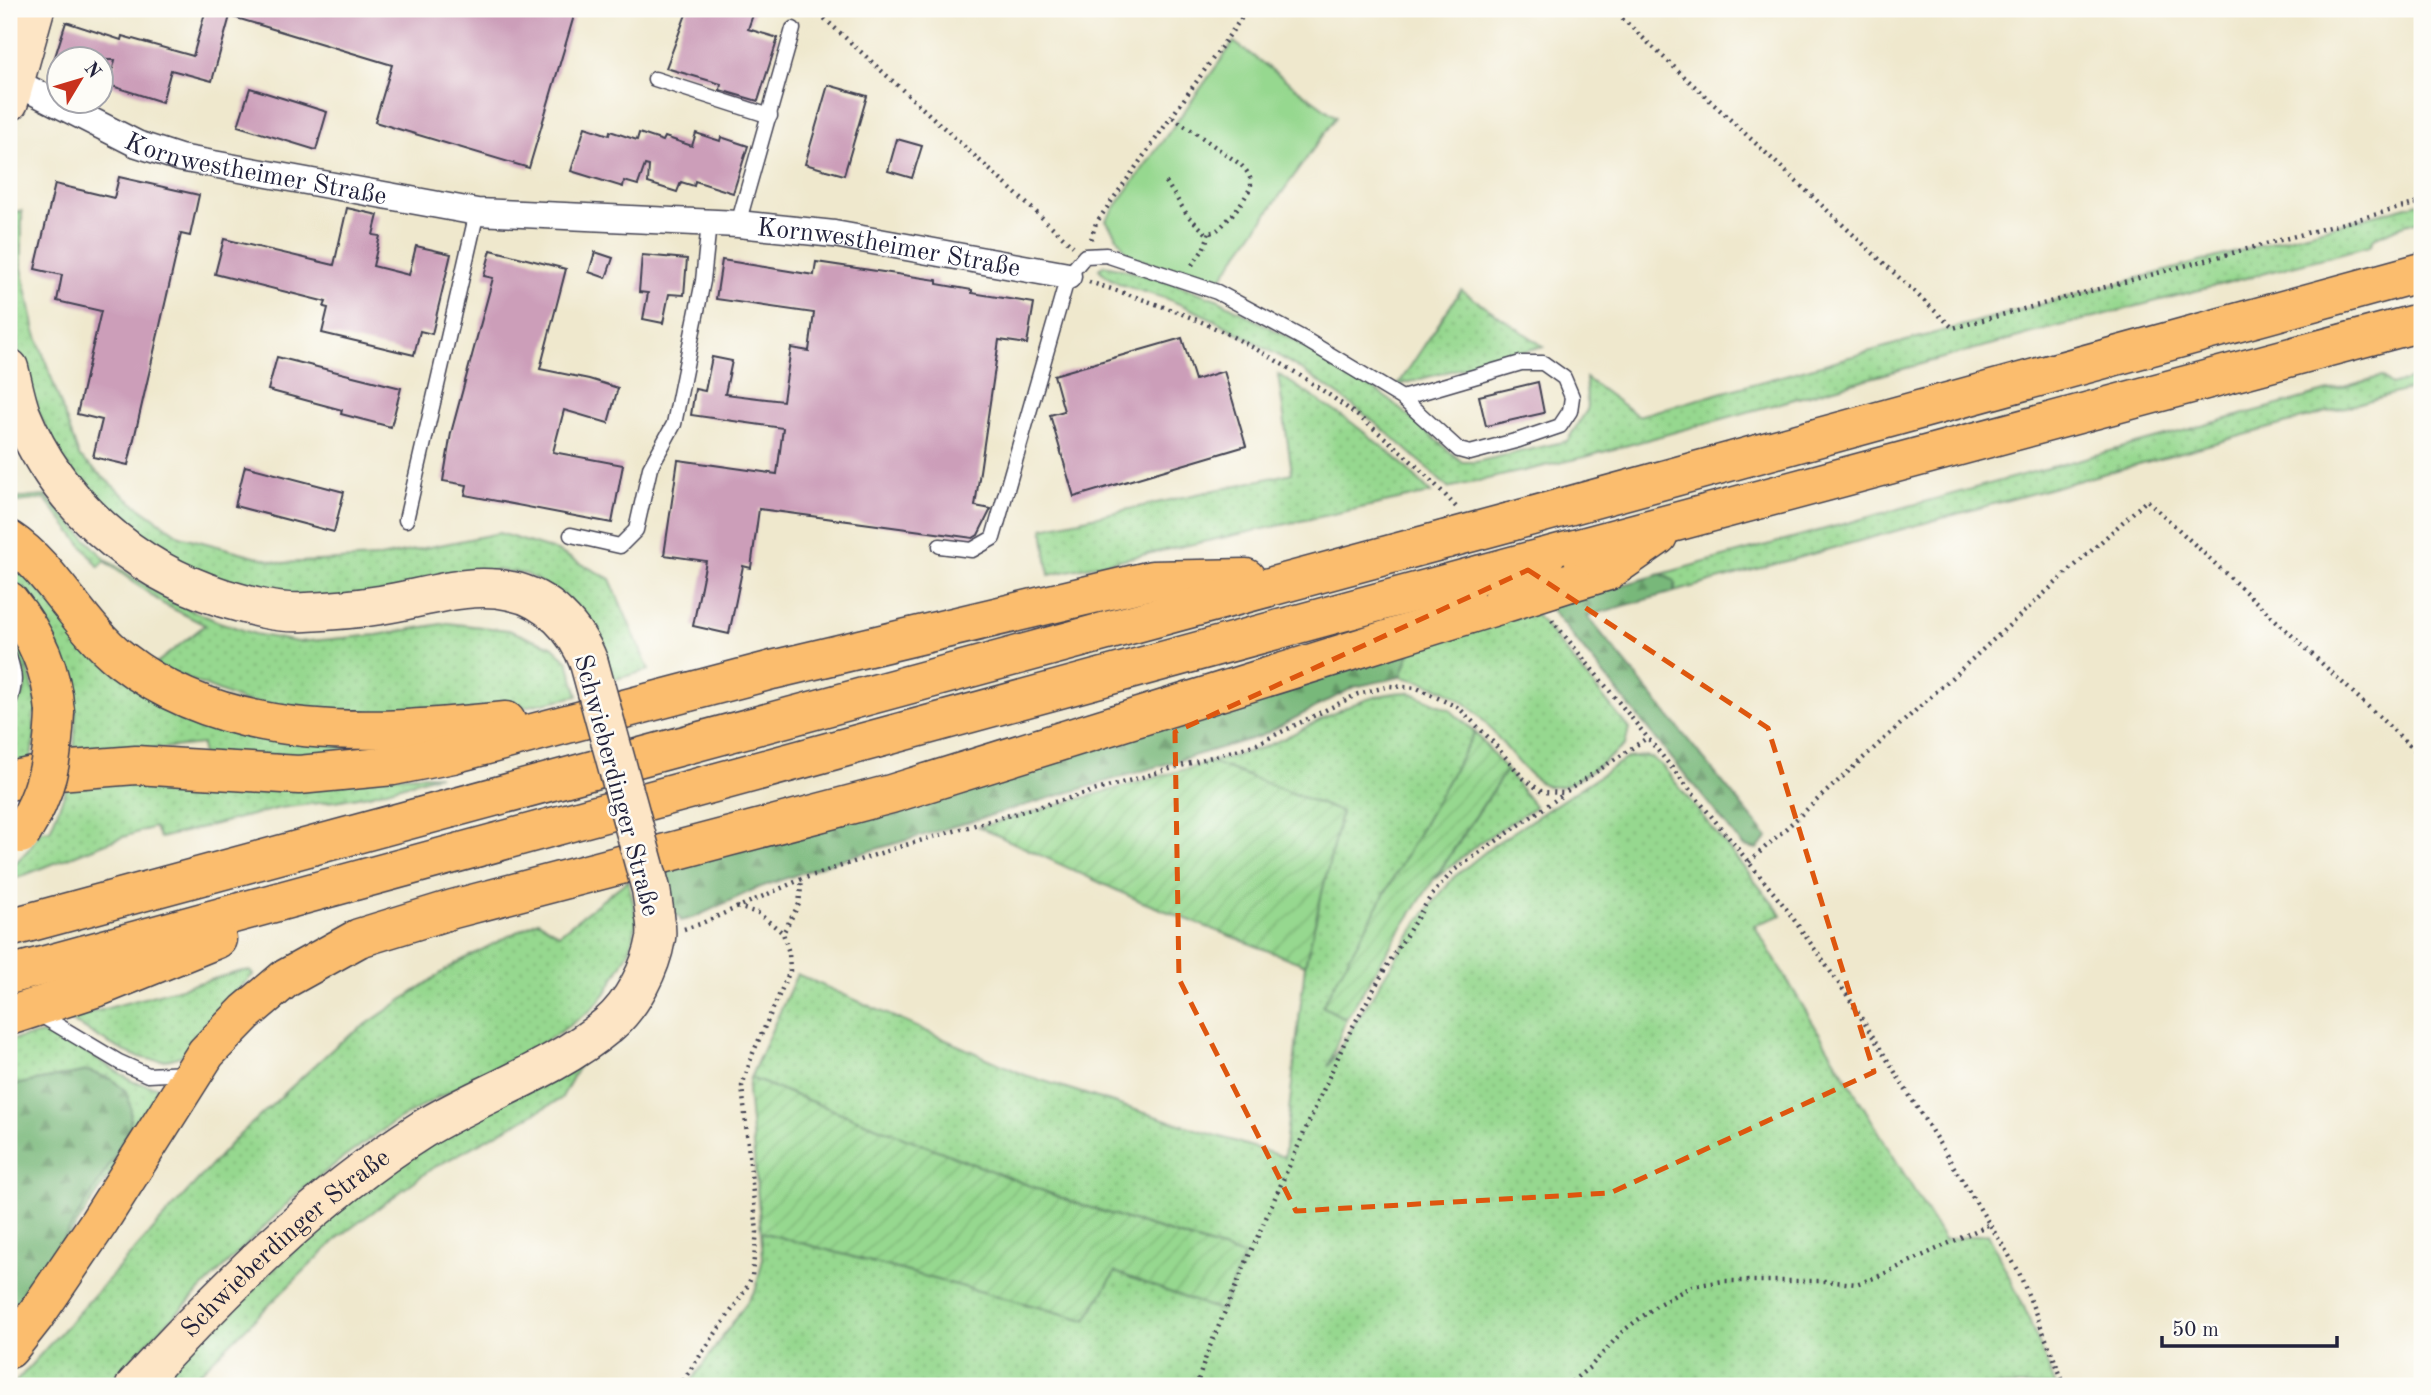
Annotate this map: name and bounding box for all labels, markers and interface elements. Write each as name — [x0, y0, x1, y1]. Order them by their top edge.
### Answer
north arrow — [46, 46, 116, 116]
text: N — [79, 59, 104, 83]
street label: Kornwestheimer Straße — [120, 129, 389, 210]
street label: Kornwestheimer Straße — [756, 215, 1022, 282]
street label: Schwieberdinger Straße — [569, 652, 664, 919]
street label: Schwieberdinger Straße — [177, 1145, 395, 1343]
scale bar — [2162, 1304, 2336, 1348]
text: 50 m — [2172, 1320, 2219, 1341]

